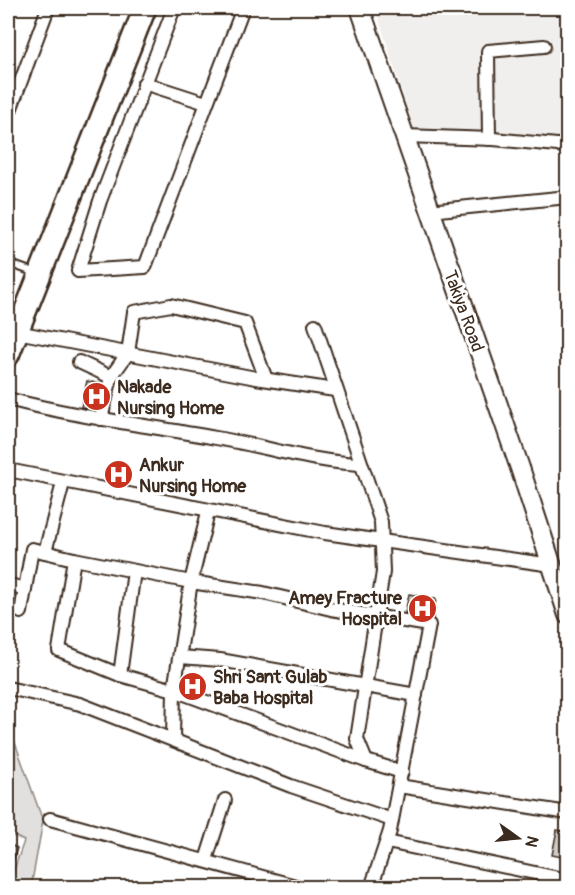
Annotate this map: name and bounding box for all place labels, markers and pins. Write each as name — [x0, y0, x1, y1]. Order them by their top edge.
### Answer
place label: Nakade Nursing Home — [117, 376, 225, 420]
hospital icon: Nakade Nursing Home — [80, 381, 112, 413]
place label: Ankur Nursing Home — [139, 454, 247, 498]
hospital icon: Ankur Nursing Home — [102, 459, 134, 491]
place label: Amey Fracture Hospital — [288, 587, 403, 631]
hospital icon: Amey Fracture Hospital — [407, 592, 439, 624]
place label: Shri Sant Gulab Baba Hospital — [213, 666, 328, 710]
hospital icon: Shri Sant Gulab Baba Hospital — [176, 671, 208, 703]

